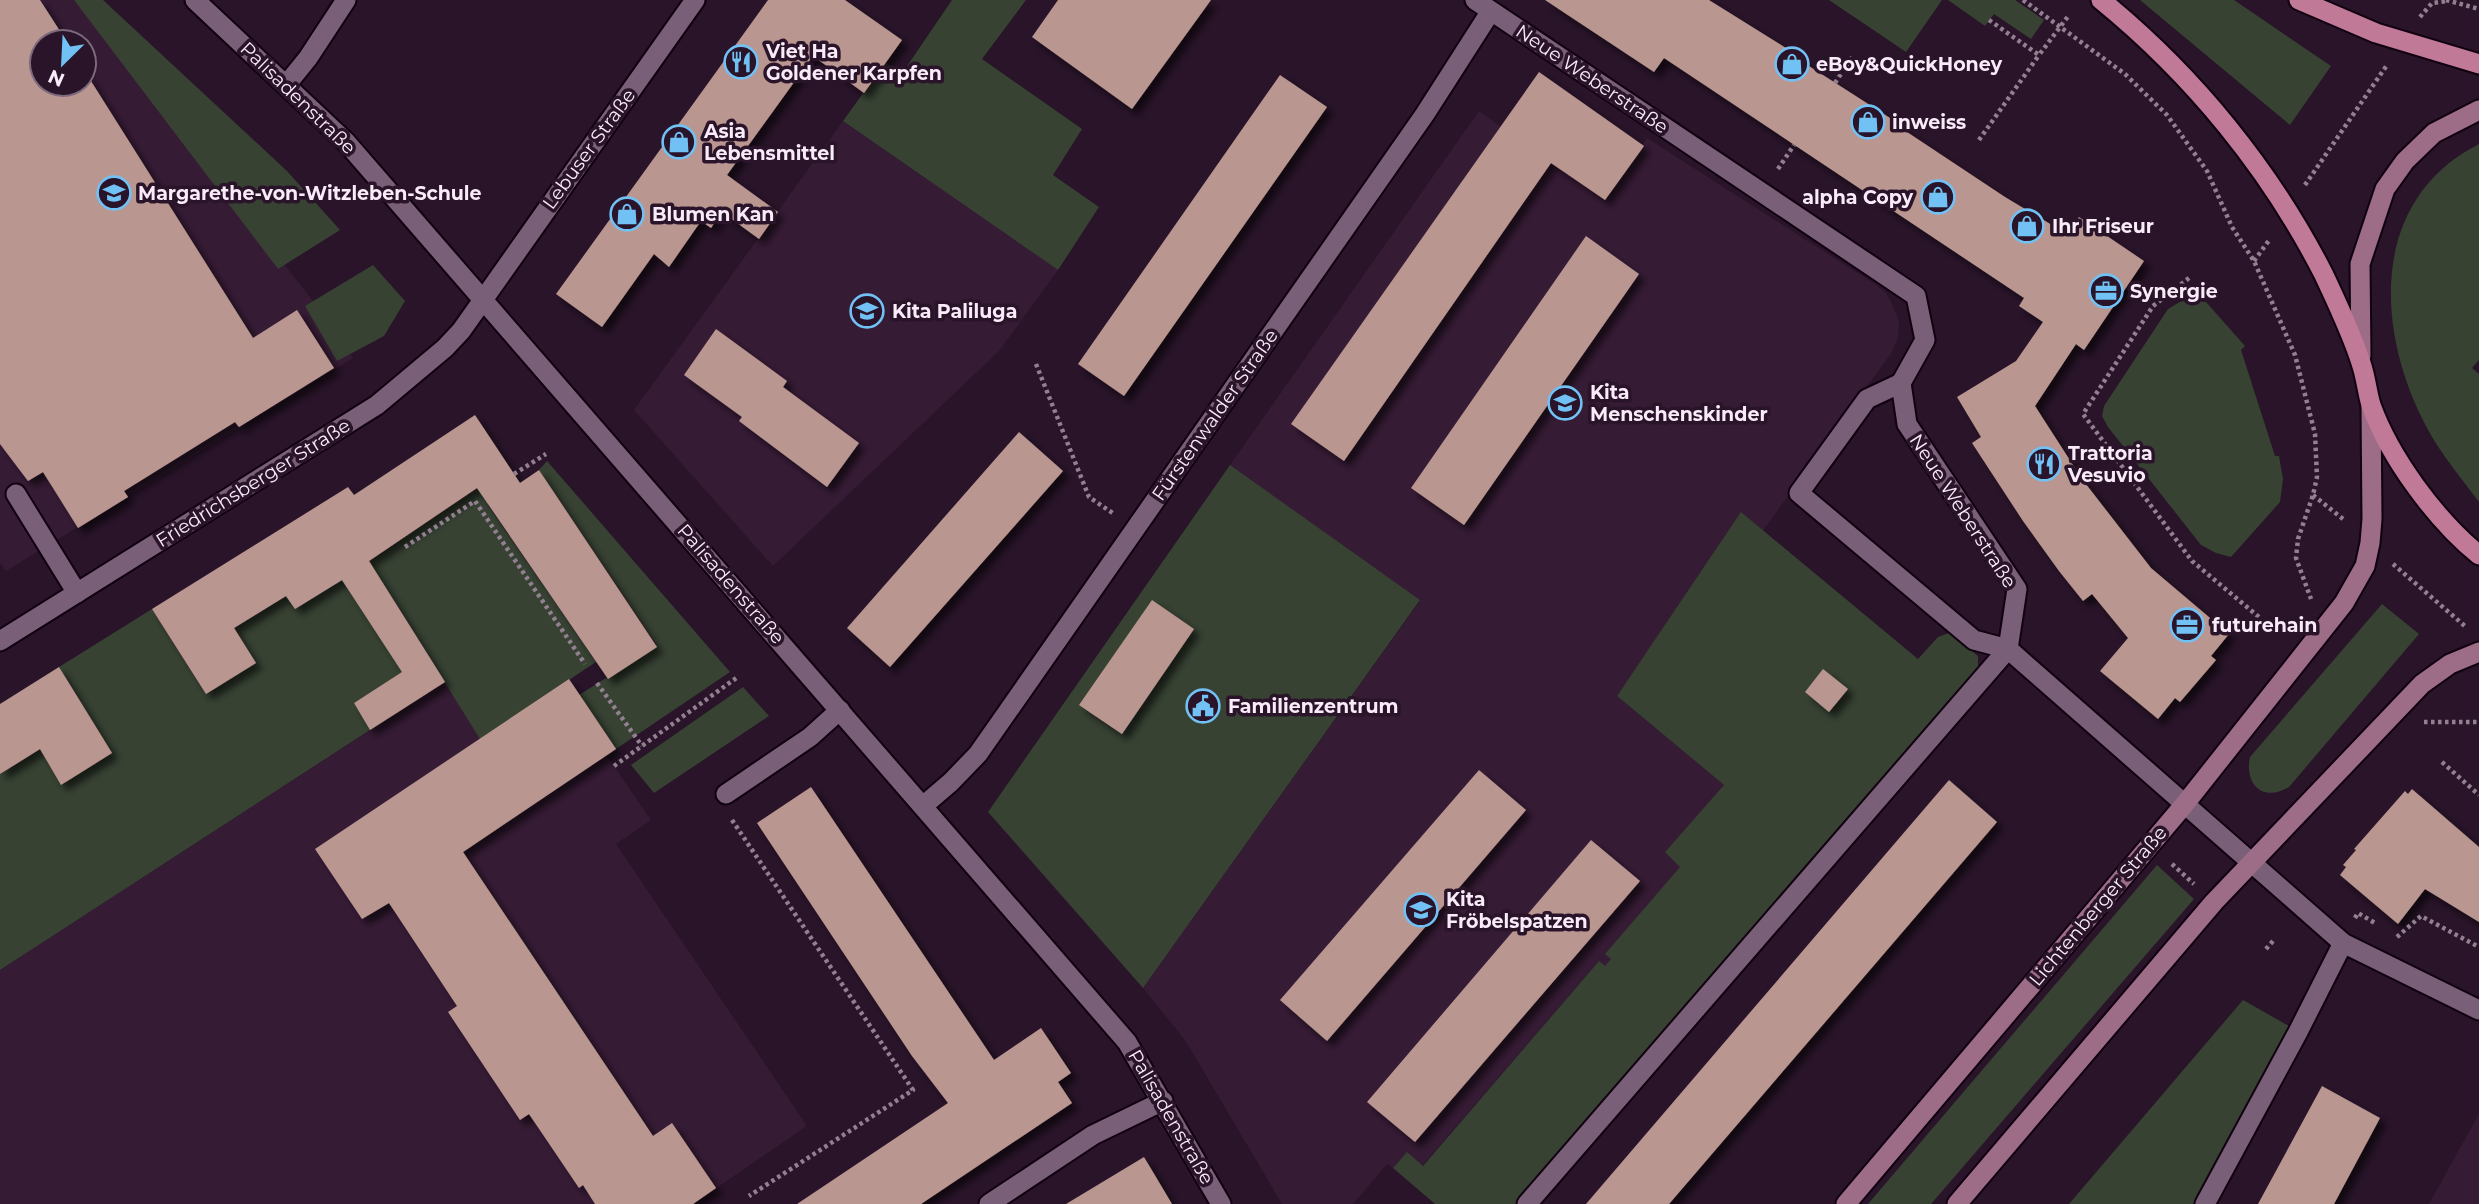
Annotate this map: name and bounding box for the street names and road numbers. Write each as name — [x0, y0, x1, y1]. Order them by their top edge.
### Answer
street label: Neue Weberstraße — [1511, 19, 1673, 139]
street label: Palisadenstraße — [235, 37, 361, 159]
street label: Lebuser Straße — [538, 84, 640, 214]
street label: Fürstenwalder Straße — [1147, 325, 1283, 505]
street label: Friedrichsberger Straße — [152, 414, 354, 552]
street label: Neue Weberstraße — [1905, 430, 2021, 592]
street label: Palisadenstraße — [673, 519, 789, 649]
street label: Lichtenberger Straße — [2024, 821, 2172, 991]
street label: Palisadenstraße — [1123, 1046, 1219, 1188]

